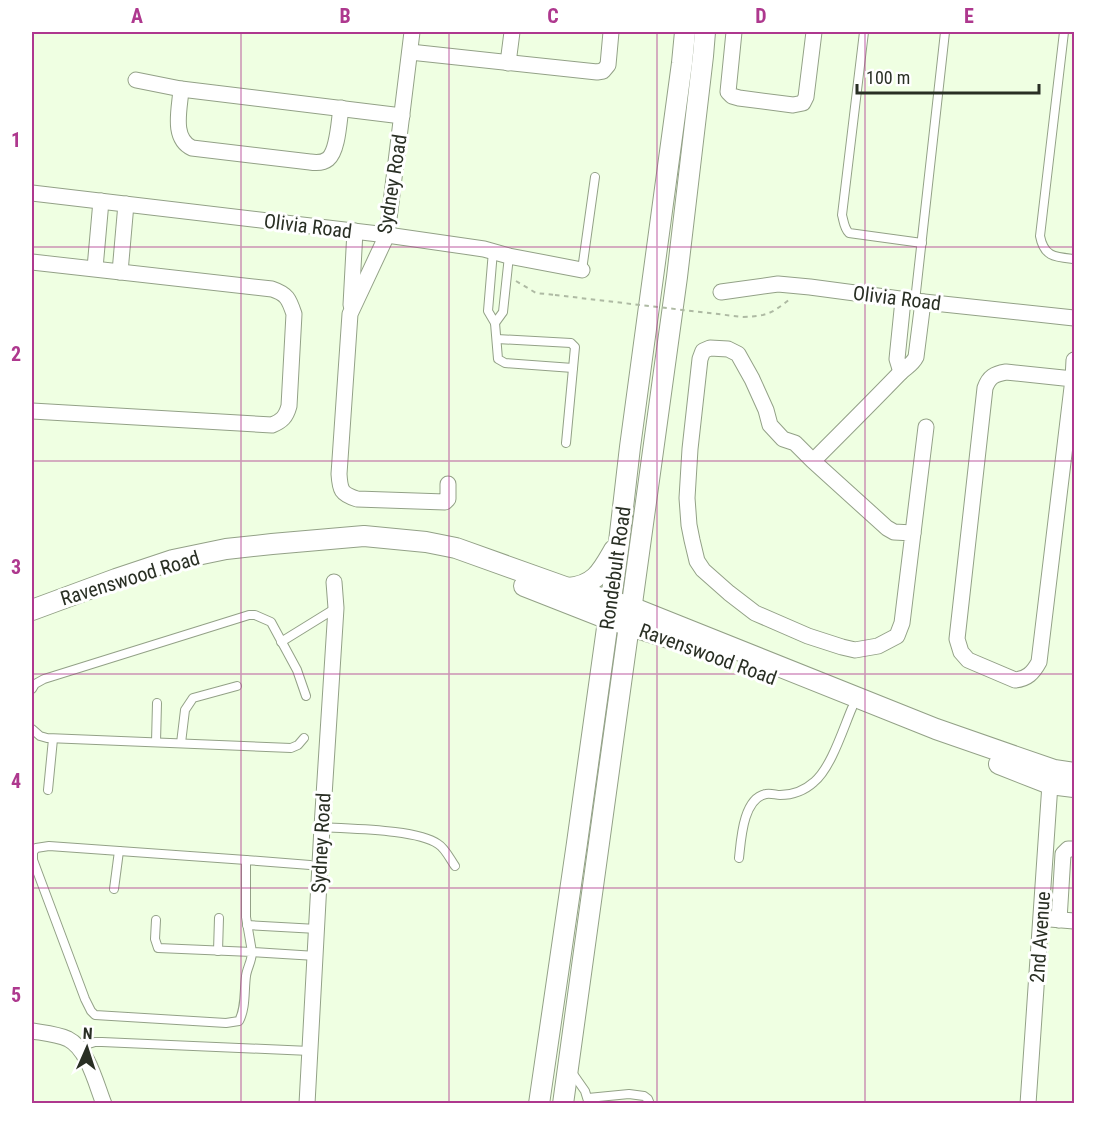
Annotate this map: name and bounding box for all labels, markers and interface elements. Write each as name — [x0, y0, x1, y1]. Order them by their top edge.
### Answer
text: A — [131, 4, 143, 28]
text: B — [339, 4, 351, 28]
text: C — [547, 4, 559, 28]
text: D — [755, 4, 767, 28]
text: E — [964, 4, 974, 28]
scale bar — [857, 57, 1038, 95]
text: 100 m — [866, 67, 910, 88]
text: 1 — [11, 128, 21, 152]
street label: Sydney Road — [372, 132, 412, 236]
street label: Olivia Road — [263, 209, 353, 243]
street label: Olivia Road — [852, 281, 942, 315]
text: 2 — [11, 342, 21, 366]
street label: Rondebult Road — [594, 505, 636, 631]
street label: Ravenswood Road — [57, 545, 203, 611]
text: 3 — [11, 555, 21, 579]
street label: Ravenswood Road — [636, 618, 780, 690]
text: 4 — [11, 769, 21, 793]
street label: Sydney Road — [306, 792, 336, 894]
street label: 2nd Avenue — [1025, 890, 1055, 984]
text: 5 — [11, 983, 21, 1007]
north arrow — [57, 1018, 117, 1078]
text: N — [82, 1024, 93, 1043]

